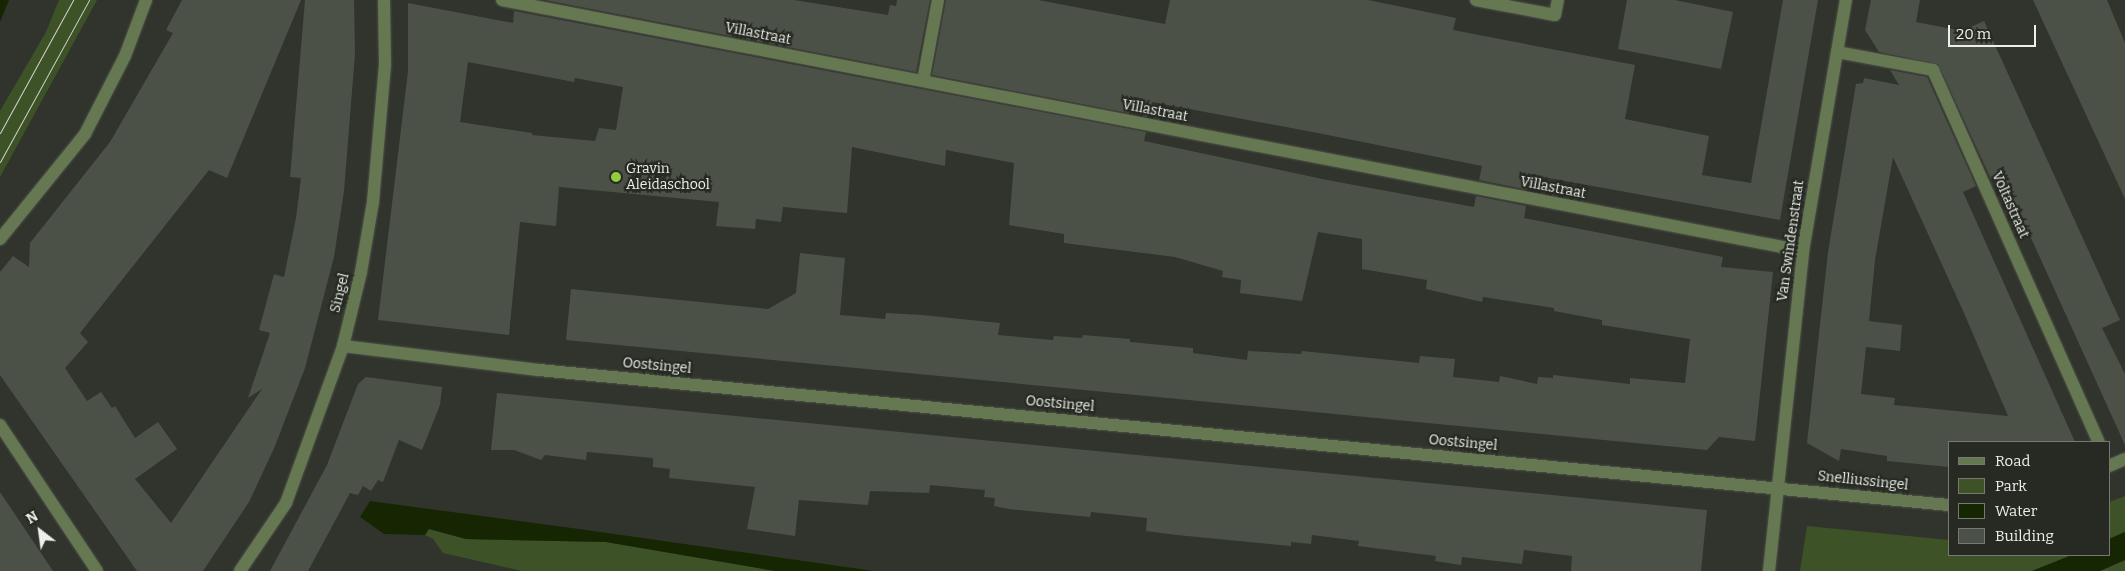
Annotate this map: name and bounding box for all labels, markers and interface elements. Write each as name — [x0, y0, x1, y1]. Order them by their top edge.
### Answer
scale bar — [1950, 15, 2038, 47]
street label: Villastraat — [724, 19, 792, 49]
text: 20 m — [1956, 25, 1991, 43]
street label: Villastraat — [1121, 96, 1189, 126]
place label: Gravin Aleidaschool — [626, 161, 710, 193]
street label: Voltastraat — [1988, 169, 2032, 241]
marker: Gravin Aleidaschool — [610, 171, 622, 183]
street label: Villastraat — [1519, 173, 1587, 203]
street label: Van Swindenstraat — [1774, 179, 1808, 303]
street label: Singel — [327, 271, 353, 315]
street label: Oostsingel — [622, 355, 692, 377]
street label: Oostsingel — [1025, 393, 1095, 415]
street label: Oostsingel — [1428, 432, 1498, 454]
legend — [1948, 441, 2110, 556]
text: Road — [1995, 452, 2030, 470]
street label: Snelliussingel — [1817, 468, 1909, 494]
text: Park — [1995, 477, 2027, 495]
text: Water — [1995, 502, 2037, 520]
north arrow — [15, 506, 65, 556]
text: N — [23, 508, 41, 528]
text: Building — [1995, 527, 2054, 545]

